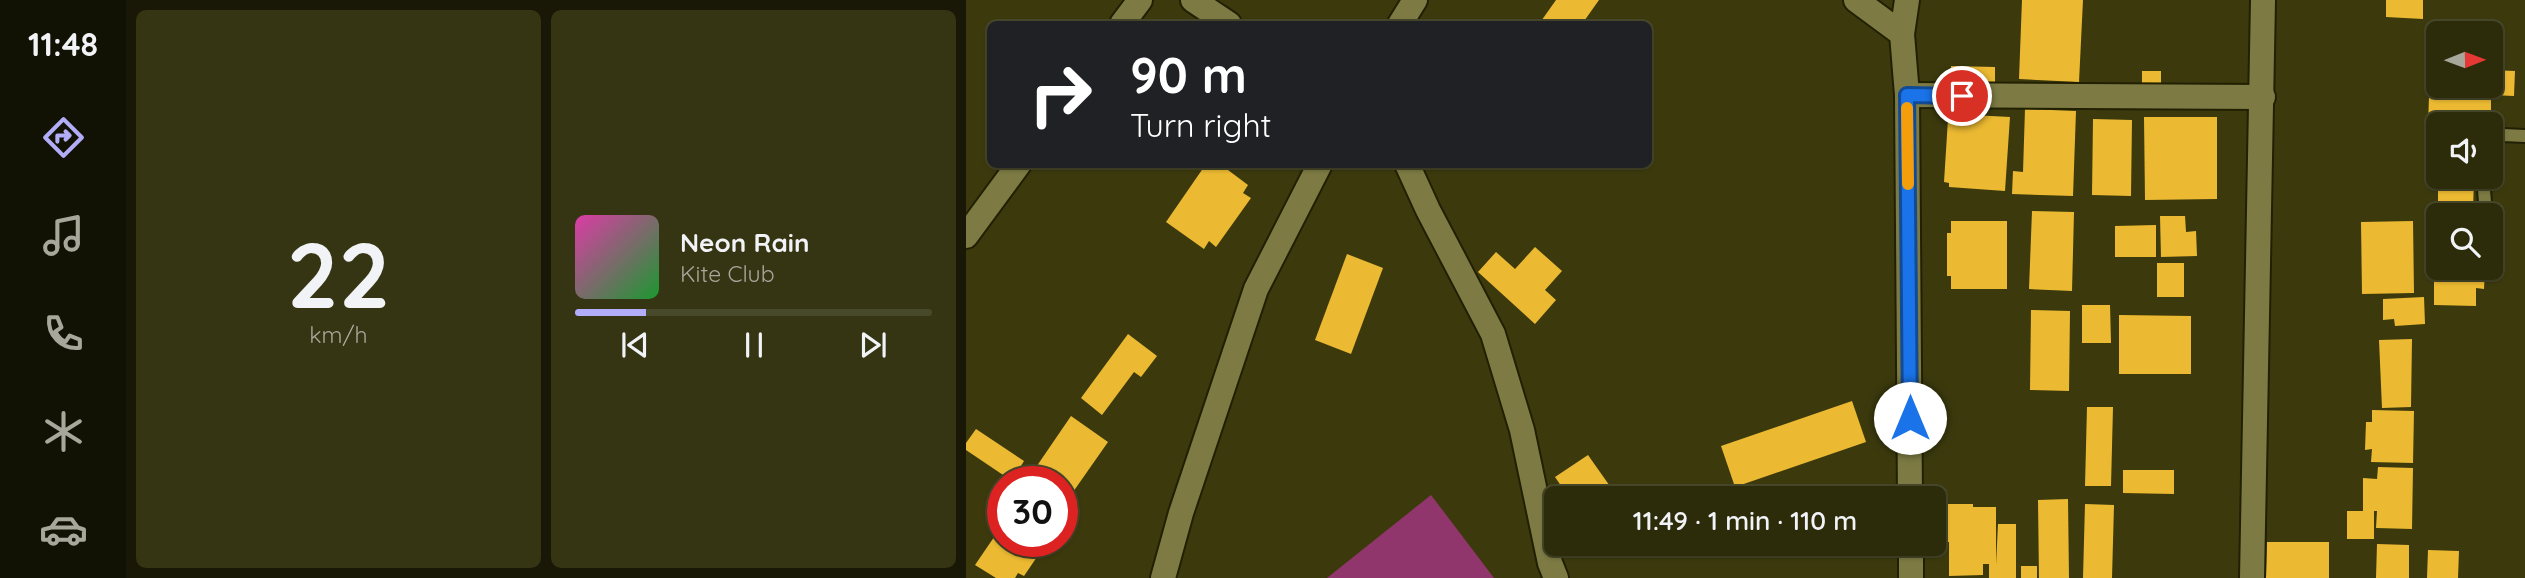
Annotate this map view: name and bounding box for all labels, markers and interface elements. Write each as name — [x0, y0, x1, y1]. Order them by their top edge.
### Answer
north arrow — [2426, 21, 2502, 98]
map controls — [2426, 21, 2503, 280]
text: 11:48 — [28, 24, 98, 64]
text: 90 m — [1130, 44, 1247, 105]
icon: right — [1015, 49, 1106, 140]
pin — [1932, 66, 1992, 126]
icon: arrive — [1943, 77, 1981, 115]
text: Turn right — [1130, 105, 1271, 145]
button: sound — [2426, 112, 2503, 189]
icon: directions — [39, 113, 88, 162]
button: search — [2426, 203, 2503, 280]
icon: music — [39, 211, 88, 260]
text: 22 — [287, 217, 390, 331]
text: Neon Rain — [680, 226, 809, 259]
text: Kite Club — [680, 259, 775, 288]
icon: phone — [39, 309, 88, 358]
text: km/h — [309, 320, 368, 349]
icon: previous — [616, 326, 654, 364]
icon: pause — [735, 326, 773, 364]
icon: next — [854, 326, 892, 364]
position arrow — [1873, 381, 1947, 455]
icon: climate — [39, 407, 88, 456]
speed limit sign: 30 — [987, 466, 1078, 557]
text: 11:49 · 1 min · 110 m — [1633, 504, 1857, 537]
icon: car — [39, 505, 88, 554]

